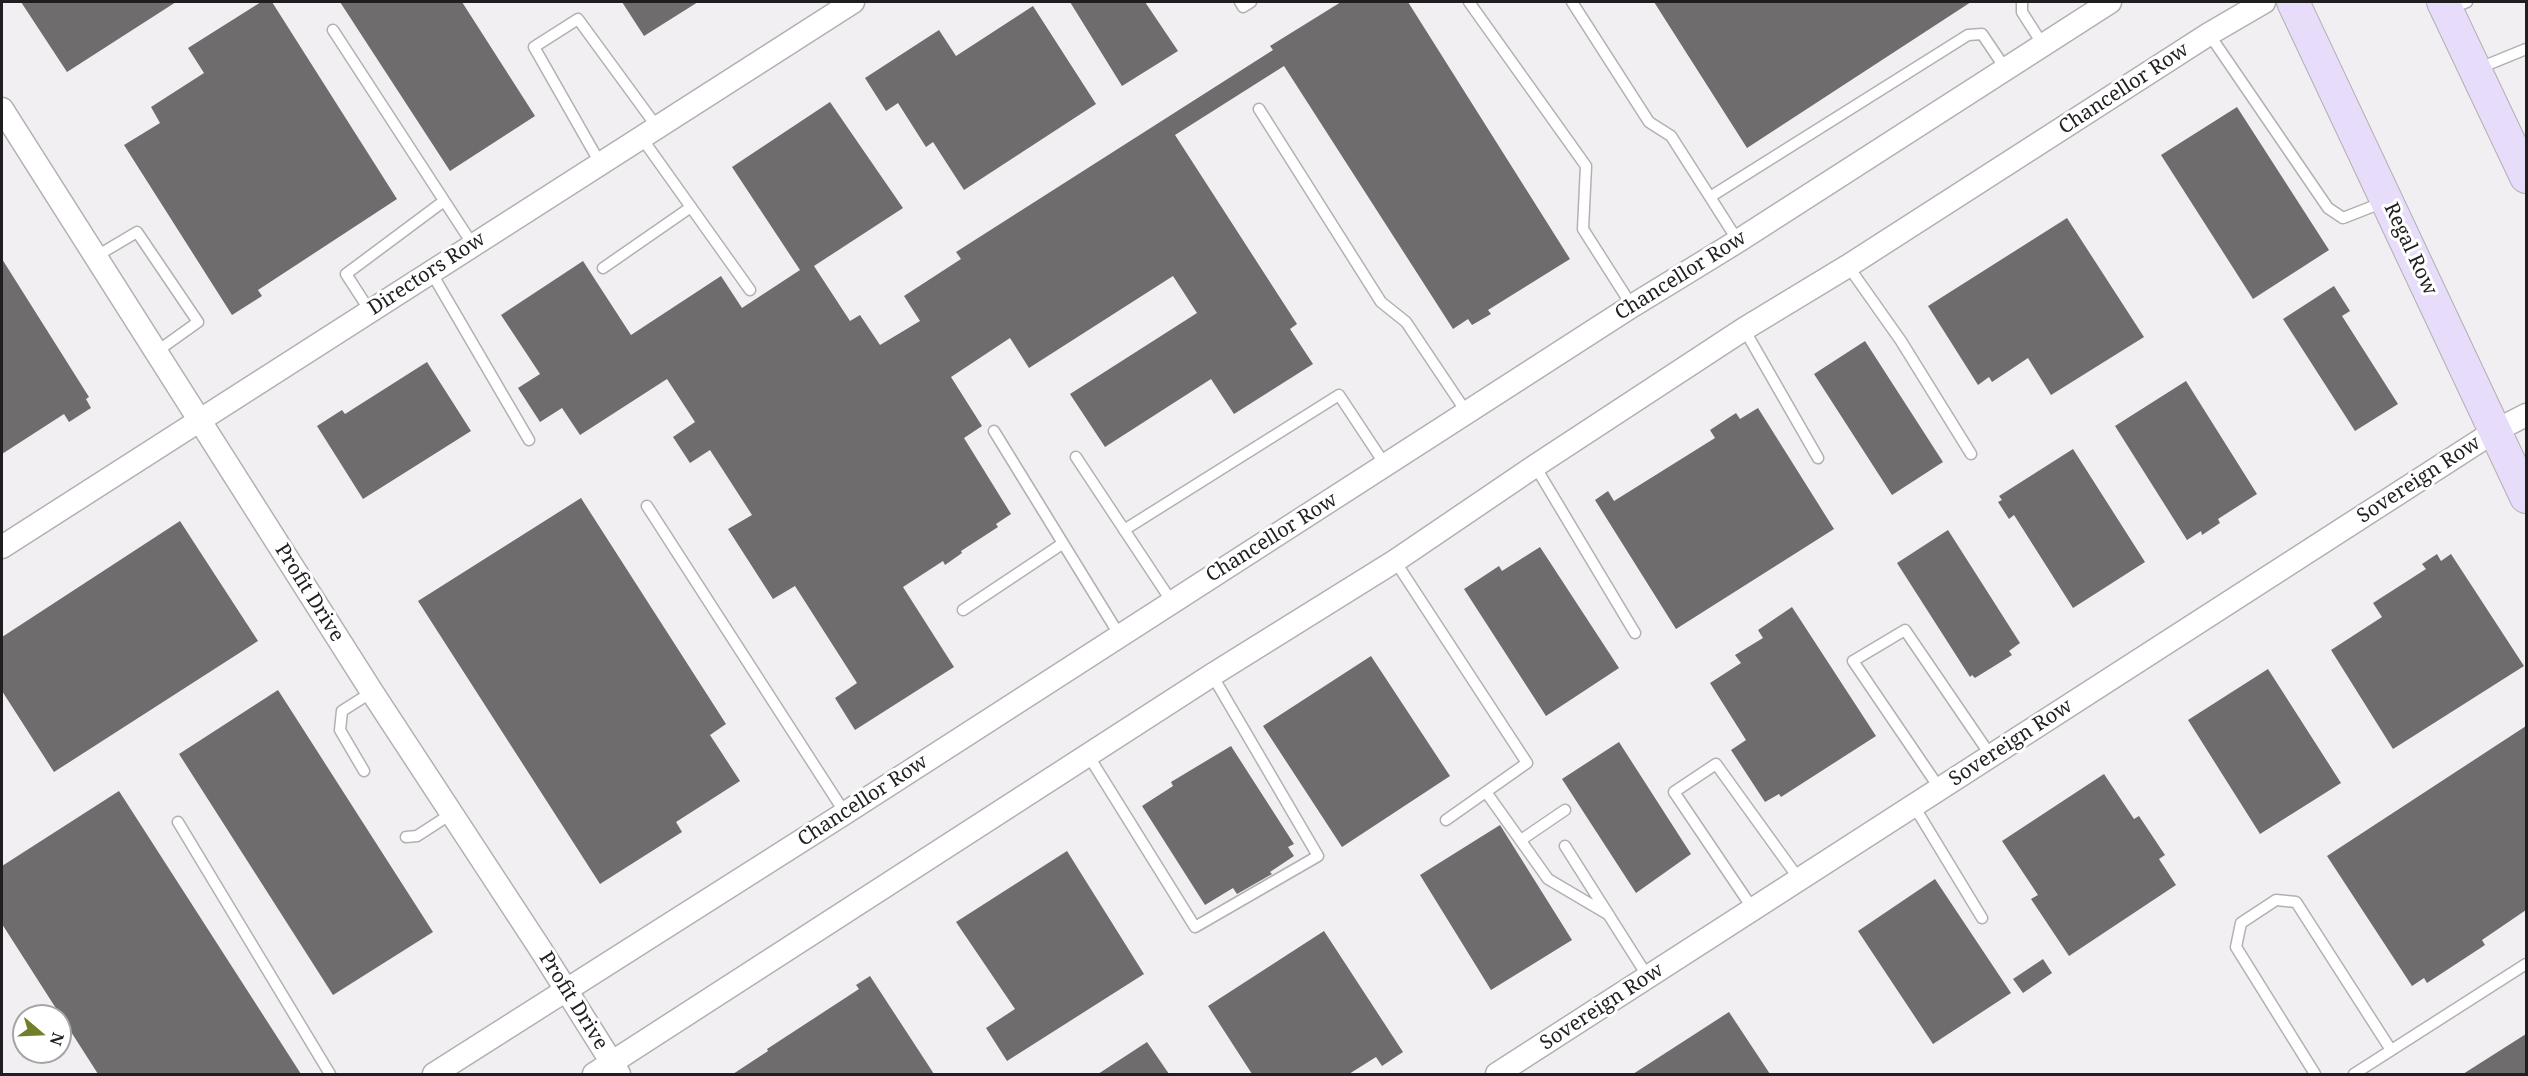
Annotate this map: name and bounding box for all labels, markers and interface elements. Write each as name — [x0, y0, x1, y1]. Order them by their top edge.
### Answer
street label: Chancellor Row — [2055, 38, 2193, 140]
street label: Regal Row — [2378, 199, 2442, 299]
street label: Chancellor Row — [1611, 226, 1751, 326]
street label: Directors Row — [364, 227, 490, 321]
street label: Sovereign Row — [2353, 431, 2485, 529]
street label: Chancellor Row — [1202, 488, 1342, 588]
street label: Profit Drive — [269, 539, 349, 647]
street label: Sovereign Row — [1945, 694, 2077, 792]
street label: Chancellor Row — [794, 750, 932, 852]
street label: Profit Drive — [533, 947, 613, 1055]
street label: Sovereign Row — [1536, 958, 1668, 1056]
north arrow — [12, 1004, 72, 1064]
text: N — [45, 1030, 70, 1049]

